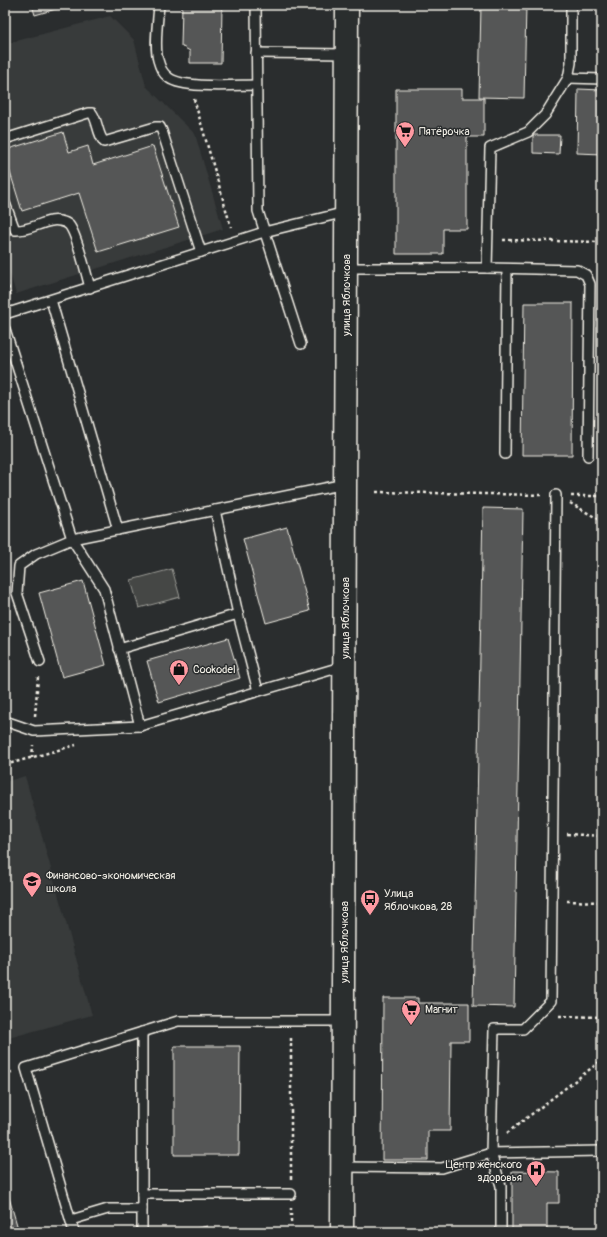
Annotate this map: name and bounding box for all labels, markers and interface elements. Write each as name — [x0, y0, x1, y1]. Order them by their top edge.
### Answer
supermarket icon: Пятёрочка — [394, 120, 416, 148]
place label: Пятёрочка — [419, 125, 470, 138]
street label: улица Яблочкова — [340, 254, 353, 337]
street label: улица Яблочкова — [339, 577, 352, 660]
shop icon: Cookodel — [168, 658, 190, 686]
place label: Cookodel — [193, 663, 236, 676]
place label: Финансово-экономическая школа — [46, 869, 175, 895]
school or university icon: Финансово-экономическая школа — [21, 870, 43, 898]
place label: Улица Яблочкова, 28 — [384, 887, 453, 913]
bus stop icon: Улица Яблочкова, 28 — [359, 888, 381, 916]
street label: улица Яблочкова — [338, 901, 351, 984]
supermarket icon: Магнит — [400, 998, 422, 1026]
place label: Магнит — [425, 1003, 458, 1016]
place label: Центр женского здоровья — [445, 1158, 522, 1184]
hospital icon: Центр женского здоровья — [525, 1159, 547, 1187]

